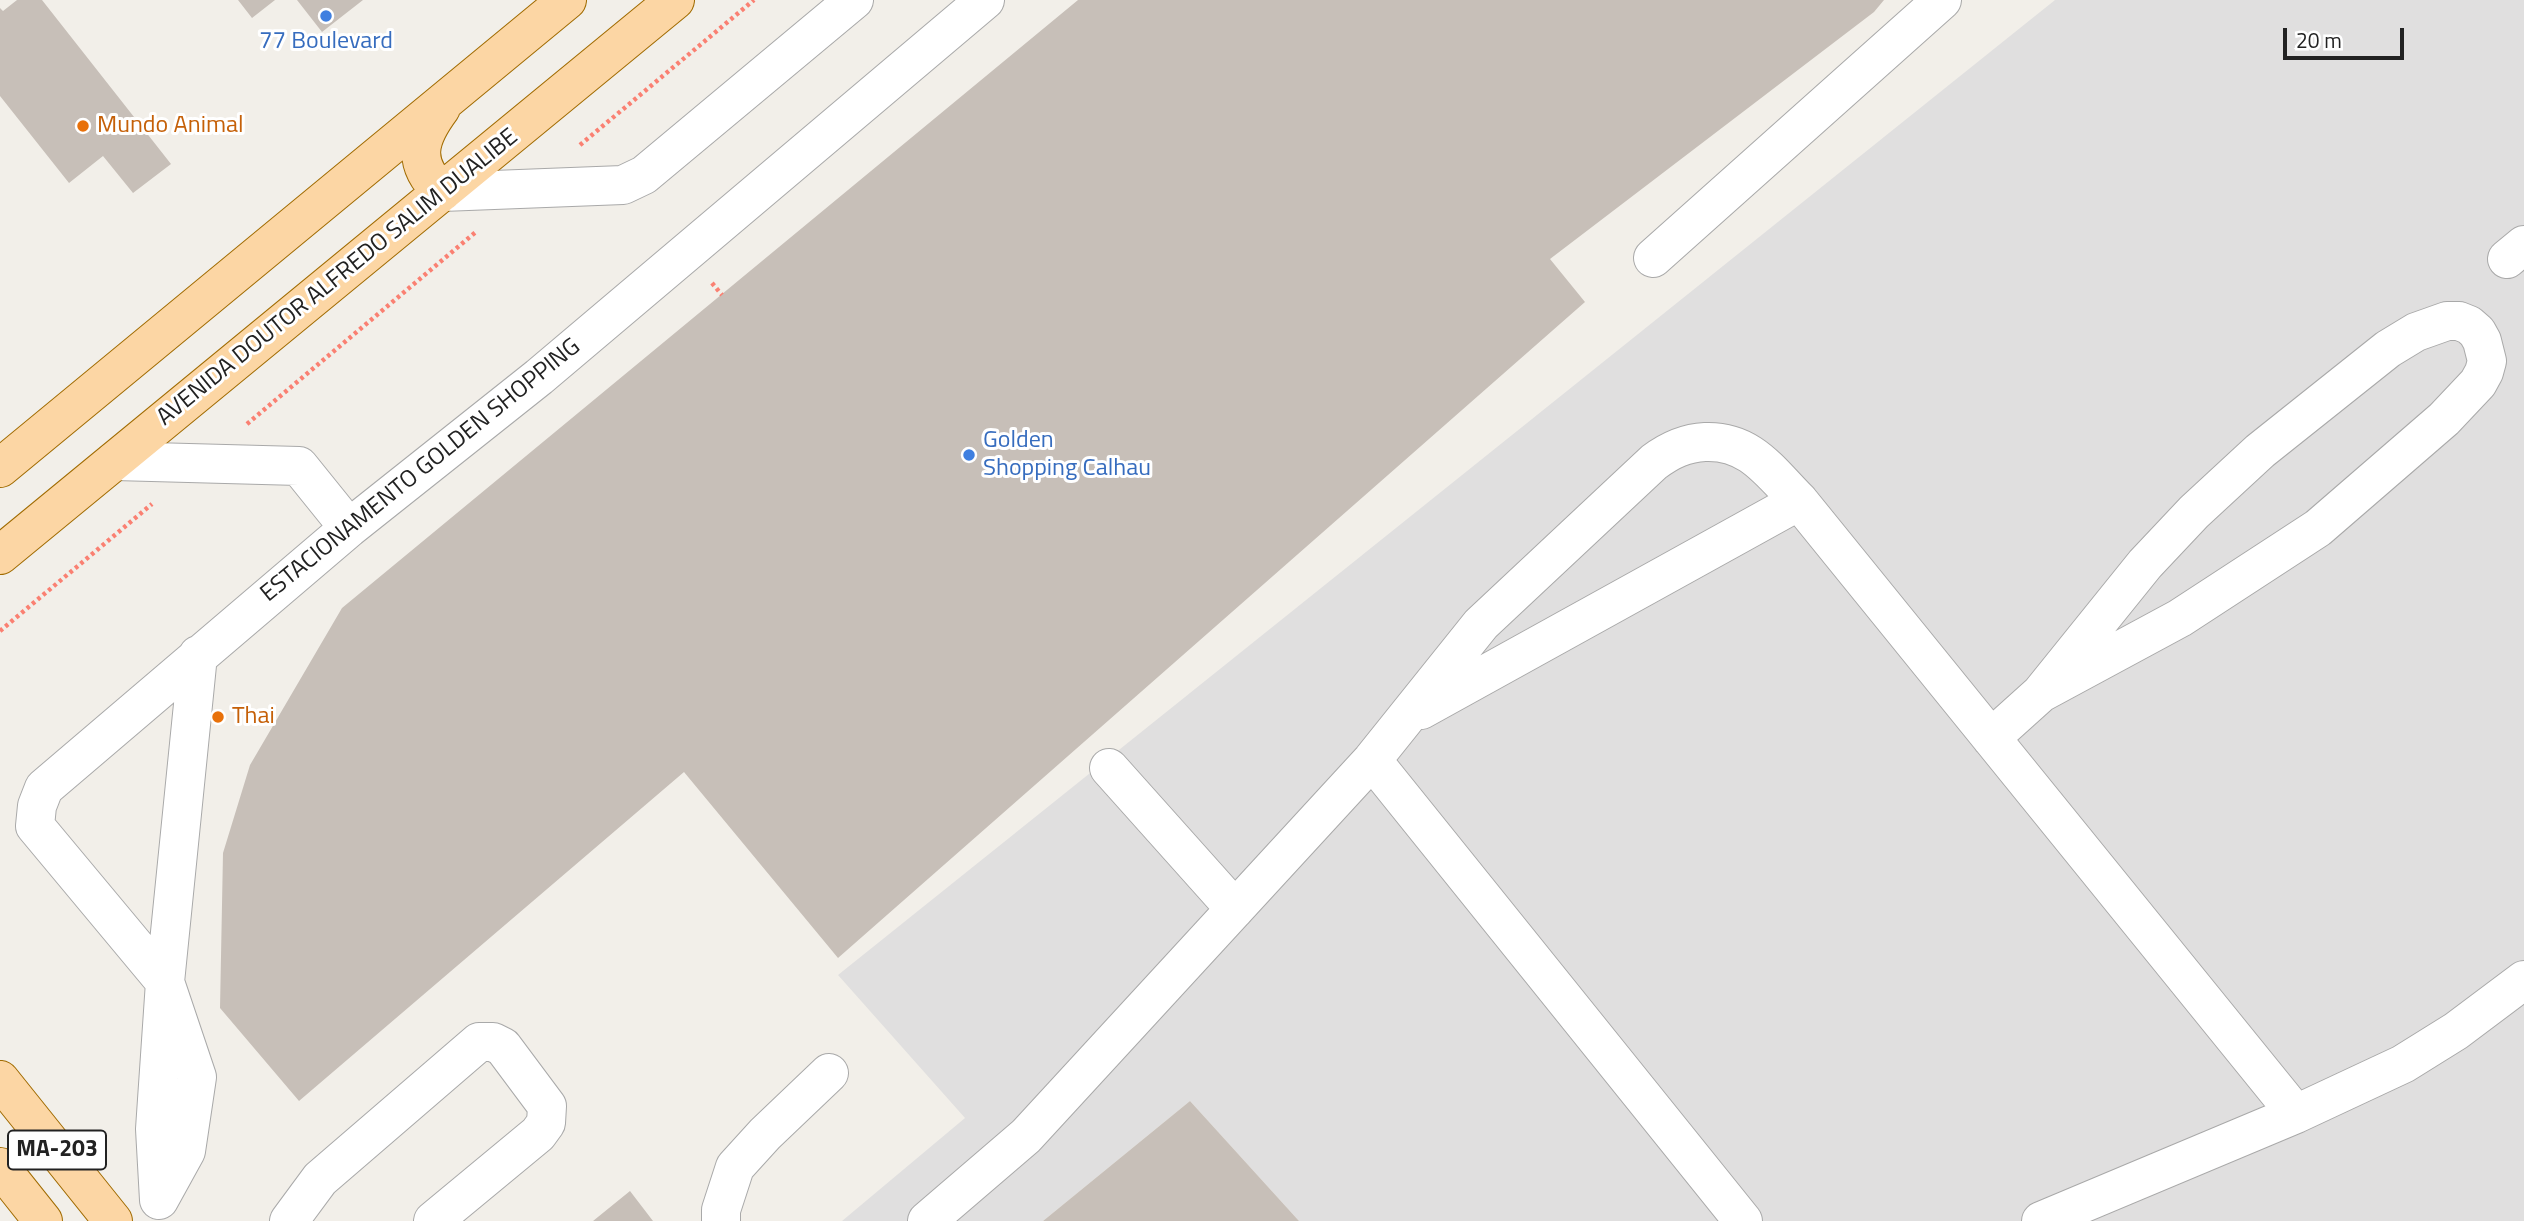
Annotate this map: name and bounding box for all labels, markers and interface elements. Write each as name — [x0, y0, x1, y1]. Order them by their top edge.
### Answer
marker: 77 Boulevard — [318, 8, 334, 24]
scale bar — [2286, 14, 2407, 58]
text: 20 m — [2296, 24, 2342, 56]
place label: 77 Boulevard — [259, 28, 393, 56]
place label: Mundo Animal — [97, 112, 244, 140]
marker: Mundo Animal — [75, 118, 91, 134]
street label: AVENIDA DOUTOR ALFREDO SALIM DUALIBE — [152, 123, 524, 433]
street label: ESTACIONAMENTO GOLDEN SHOPPING — [255, 333, 587, 609]
place label: Golden Shopping Calhau — [983, 427, 1151, 483]
marker: Golden Shopping Calhau — [961, 447, 977, 463]
place label: Thai — [232, 703, 275, 731]
marker: Thai — [210, 709, 226, 725]
road number: MA-203 — [8, 1130, 106, 1170]

